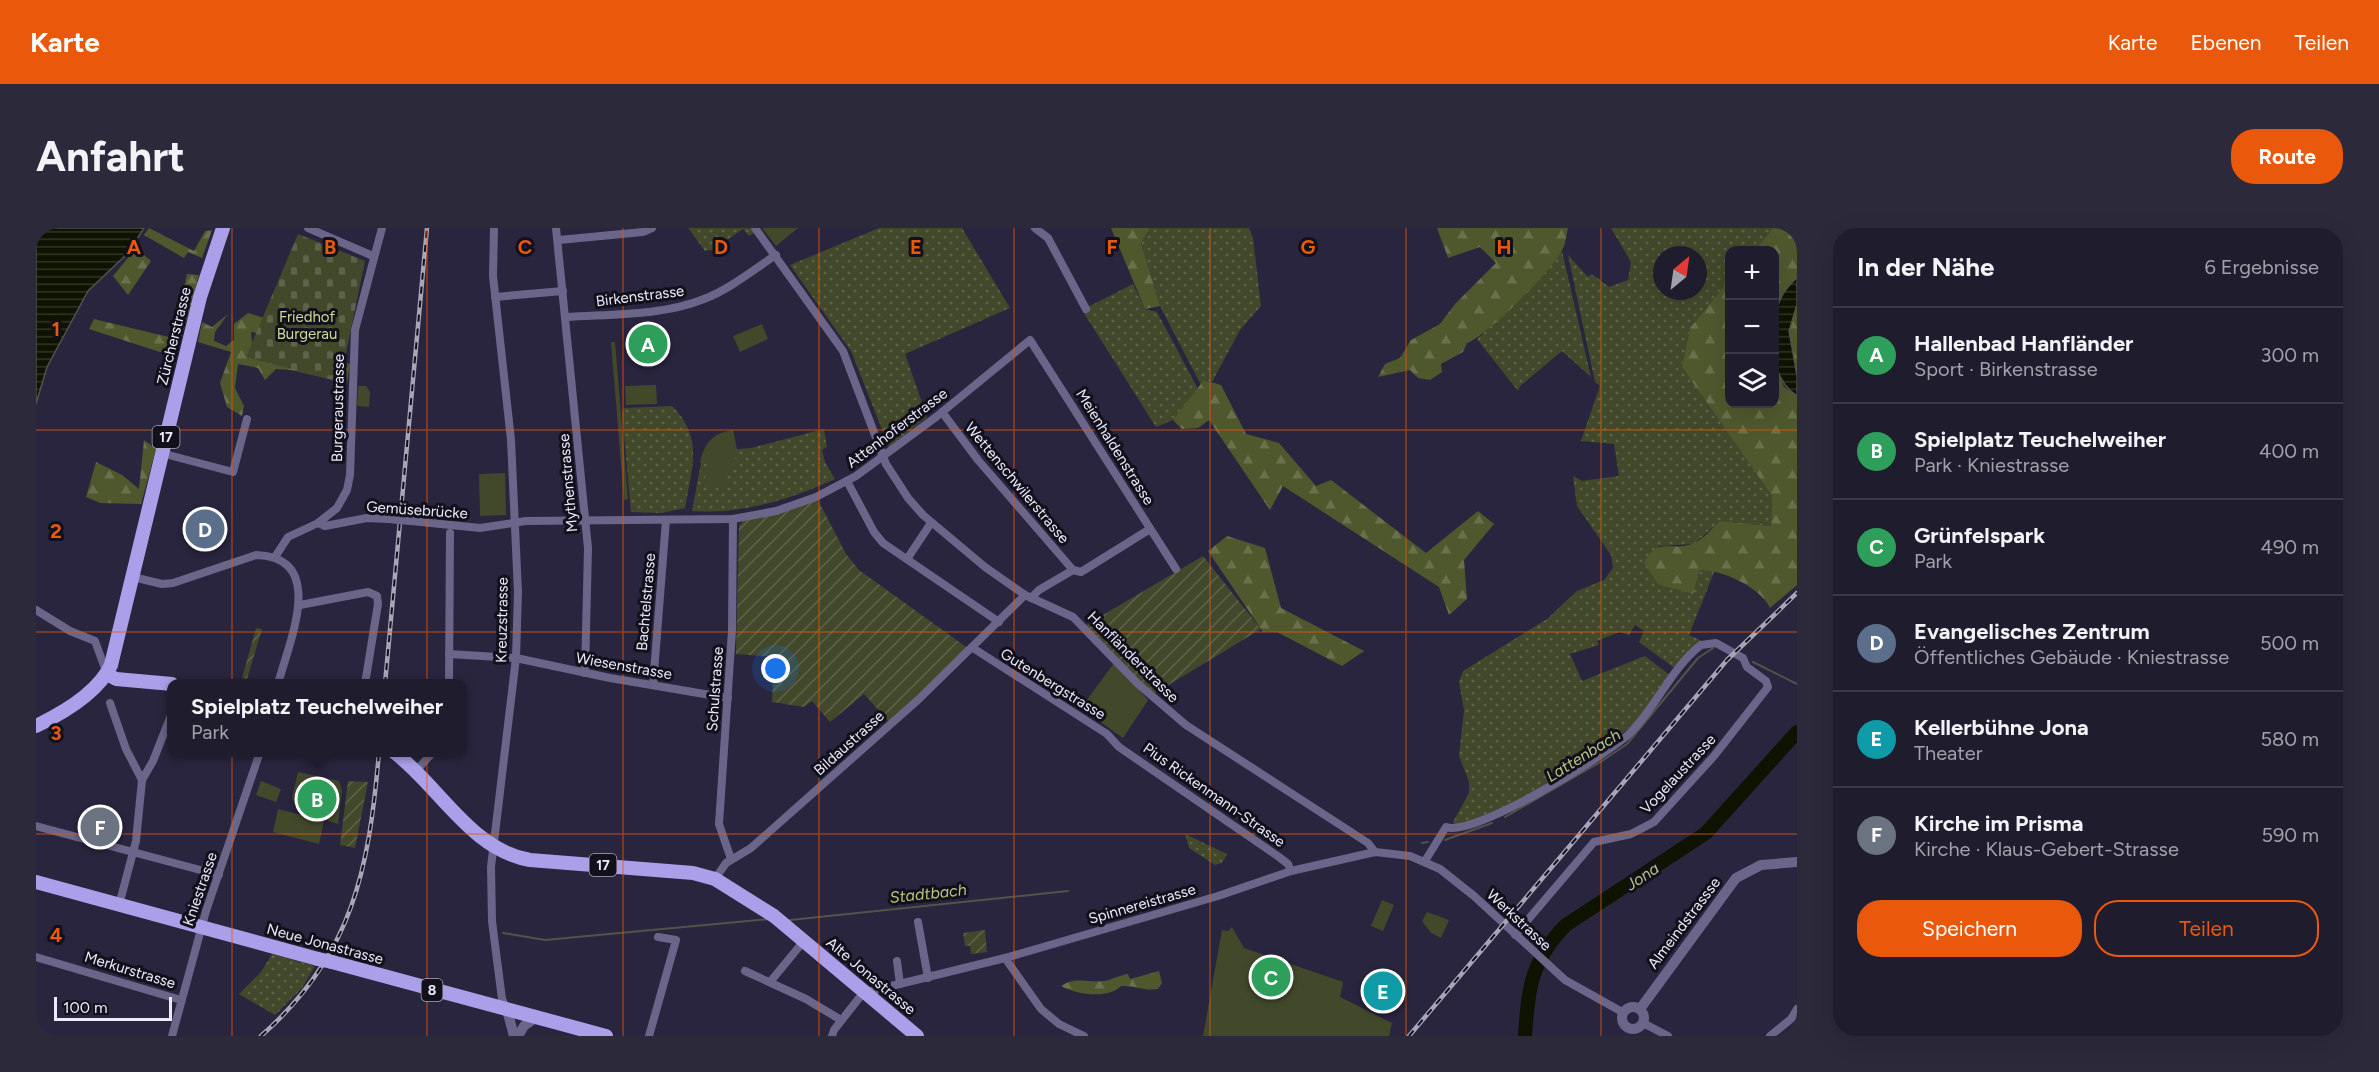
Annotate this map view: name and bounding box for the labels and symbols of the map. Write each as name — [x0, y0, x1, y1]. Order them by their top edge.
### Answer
text: A — [127, 235, 142, 259]
text: B — [324, 235, 336, 259]
text: C — [518, 235, 532, 259]
text: D — [714, 235, 728, 259]
text: E — [910, 235, 922, 259]
text: F — [1106, 235, 1118, 259]
text: G — [1301, 235, 1316, 259]
text: H — [1497, 235, 1512, 259]
north arrow — [1653, 246, 1707, 300]
street label: Birkenstrasse — [595, 282, 685, 310]
street label: Zürcherstrasse — [153, 285, 195, 387]
park label: Friedhof Burgerau — [277, 308, 337, 343]
text: 1 — [52, 317, 60, 341]
pin: A — [628, 322, 668, 366]
street label: Burgeraustrasse — [328, 354, 348, 462]
street label: Attenhoferstrasse — [843, 384, 951, 472]
street label: Meienhaldenstrasse — [1072, 386, 1158, 508]
street label: Wettenschwilerstrasse — [961, 419, 1073, 547]
road number: 17 — [152, 426, 180, 448]
street label: Mythenstrasse — [555, 433, 581, 533]
street label: Gemüsebrücke — [366, 497, 468, 523]
pin: D — [186, 506, 224, 552]
text: 2 — [50, 519, 62, 543]
street label: Bachtelstrasse — [633, 552, 659, 652]
street label: Kreuzstrasse — [492, 577, 512, 663]
street label: Hanfländerstrasse — [1084, 608, 1182, 706]
street label: Gutenbergstrasse — [997, 644, 1109, 724]
street label: Schulstrasse — [703, 646, 727, 732]
street label: Wiesenstrasse — [575, 649, 673, 683]
your location — [761, 654, 790, 683]
street label: Bildaustrasse — [810, 707, 888, 779]
text: 3 — [50, 721, 62, 745]
water label: Lattenbach — [1543, 725, 1624, 786]
street label: Vogelaustrasse — [1637, 730, 1719, 818]
street label: Pius Rickenmann-Strasse — [1140, 739, 1288, 851]
pin: B — [298, 776, 336, 822]
pin: F — [80, 804, 120, 850]
street label: Kniestrasse — [179, 850, 221, 928]
road number: 17 — [590, 854, 616, 876]
water label: Jona — [1621, 859, 1662, 895]
street label: Almeindstrassse — [1644, 874, 1724, 972]
water label: Stadtbach — [889, 880, 968, 907]
street label: Spinnereistrasse — [1086, 880, 1198, 928]
street label: Werkstrasse — [1483, 885, 1555, 955]
street label: Neue Jonastrasse — [265, 920, 385, 968]
text: 4 — [50, 923, 63, 947]
street label: Alte Jonastrasse — [823, 933, 919, 1019]
street label: Merkurstrasse — [82, 948, 178, 992]
pin: C — [1252, 954, 1290, 999]
pin: E — [1364, 968, 1402, 1014]
road number: 8 — [422, 979, 442, 1001]
scale bar — [54, 994, 172, 1022]

